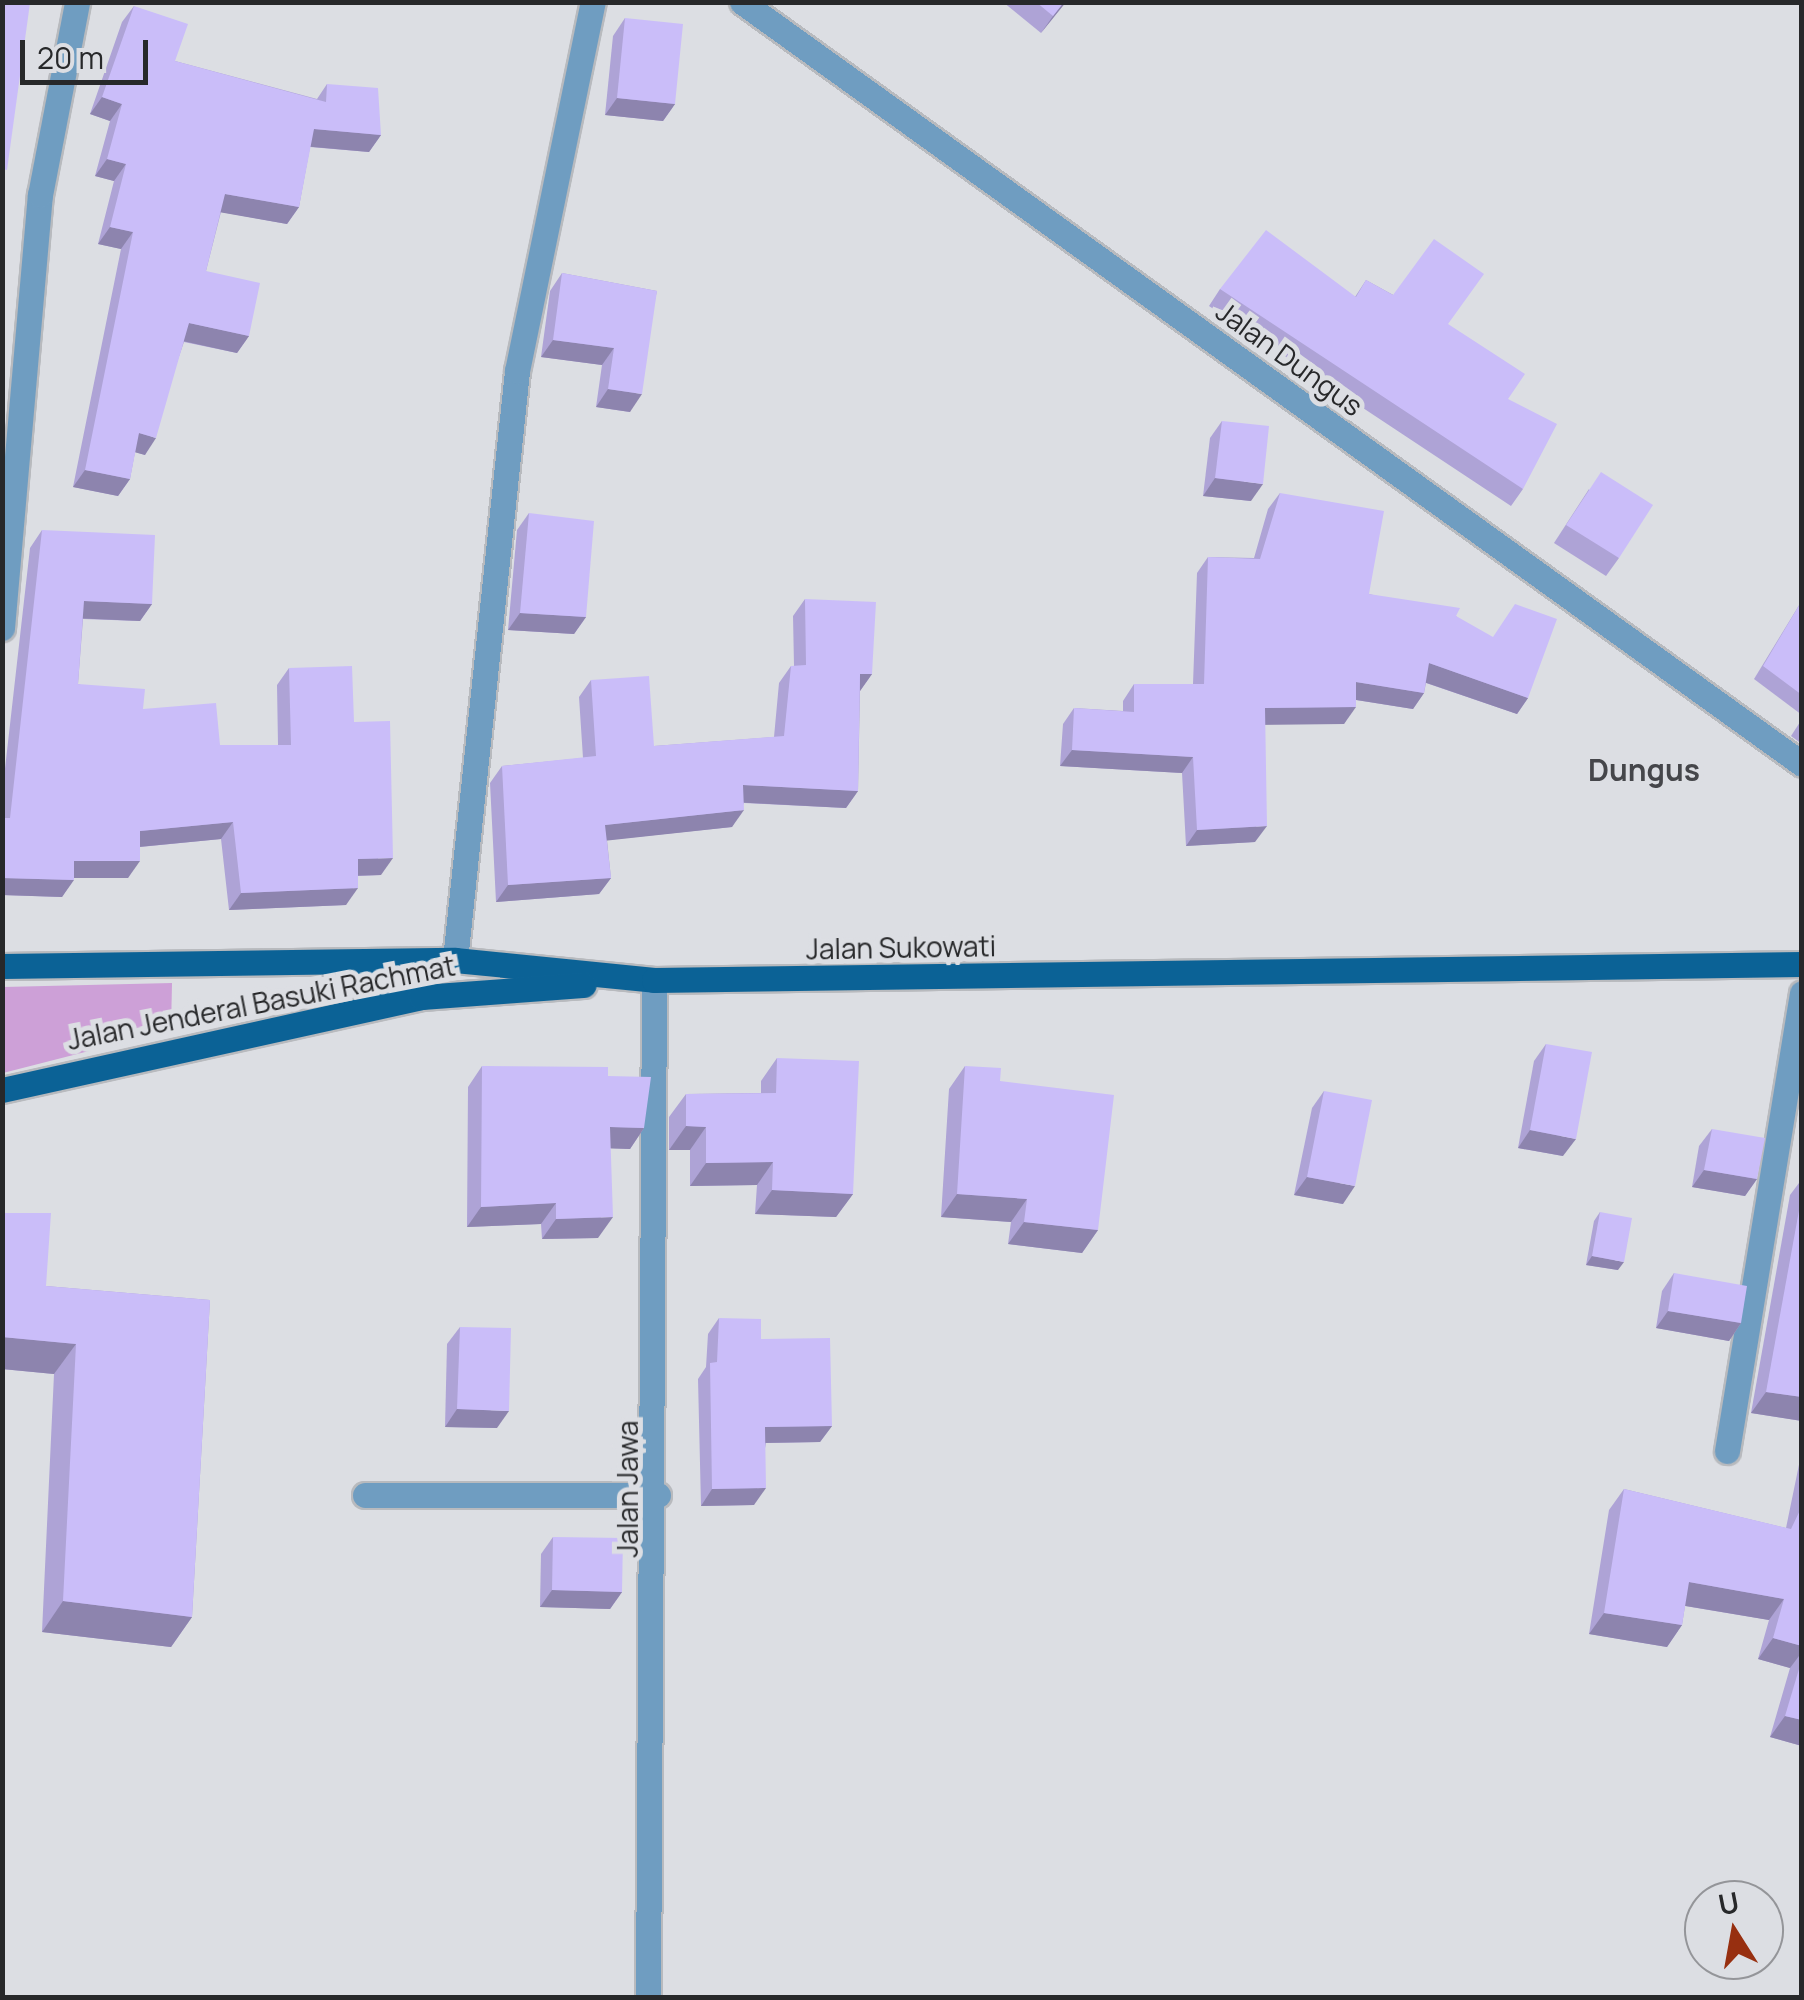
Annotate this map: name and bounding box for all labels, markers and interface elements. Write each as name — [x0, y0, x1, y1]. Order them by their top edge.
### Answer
scale bar — [25, 20, 152, 82]
text: 20 m — [37, 37, 104, 78]
street label: Jalan Dungus — [1210, 294, 1370, 422]
district label: Dungus — [1588, 752, 1700, 788]
street label: Jalan Sukowati — [806, 929, 996, 965]
street label: Jalan Jenderal Basuki Rachmat — [64, 948, 458, 1056]
street label: Jalan Jawa — [610, 1420, 644, 1558]
north arrow — [1684, 1880, 1784, 1980]
text: U — [1715, 1882, 1742, 1923]

